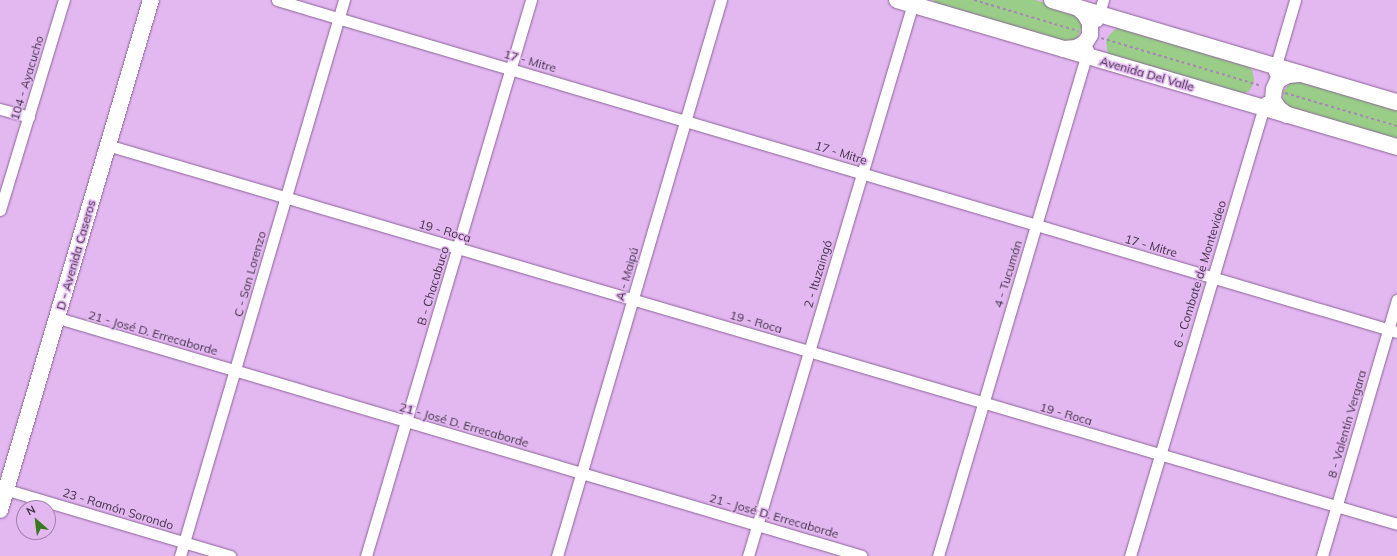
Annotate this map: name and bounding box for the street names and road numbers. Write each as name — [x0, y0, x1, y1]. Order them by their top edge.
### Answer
street label: 104 - Ayacucho — [7, 34, 47, 122]
street label: 17 - Mitre — [502, 47, 558, 75]
street label: Avenida Del Valle — [1098, 54, 1196, 94]
street label: 17 - Mitre — [813, 138, 869, 168]
street label: D - Avenida Caseros — [53, 198, 99, 312]
street label: 6 - Combate de Montevideo — [1171, 199, 1229, 349]
street label: 19 - Roca — [417, 217, 473, 245]
street label: C - San Lorenzo — [231, 229, 269, 319]
street label: 17 - Mitre — [1123, 232, 1179, 260]
street label: 2 - Ituzaingó — [801, 238, 835, 310]
street label: 4 - Tucumán — [991, 239, 1025, 309]
street label: B - Chacabuco — [414, 245, 452, 327]
street label: A - Maipú — [613, 246, 641, 302]
street label: 21 - José D. Errecaborde — [87, 308, 219, 358]
street label: 19 - Roca — [728, 308, 784, 336]
street label: 8 - Valentín Vergara — [1325, 368, 1369, 480]
street label: 21 - José D. Errecaborde — [398, 400, 530, 450]
street label: 19 - Roca — [1038, 400, 1094, 428]
street label: 23 - Ramón Sorondo — [61, 485, 175, 533]
street label: 21 - José D. Errecaborde — [708, 491, 840, 541]

